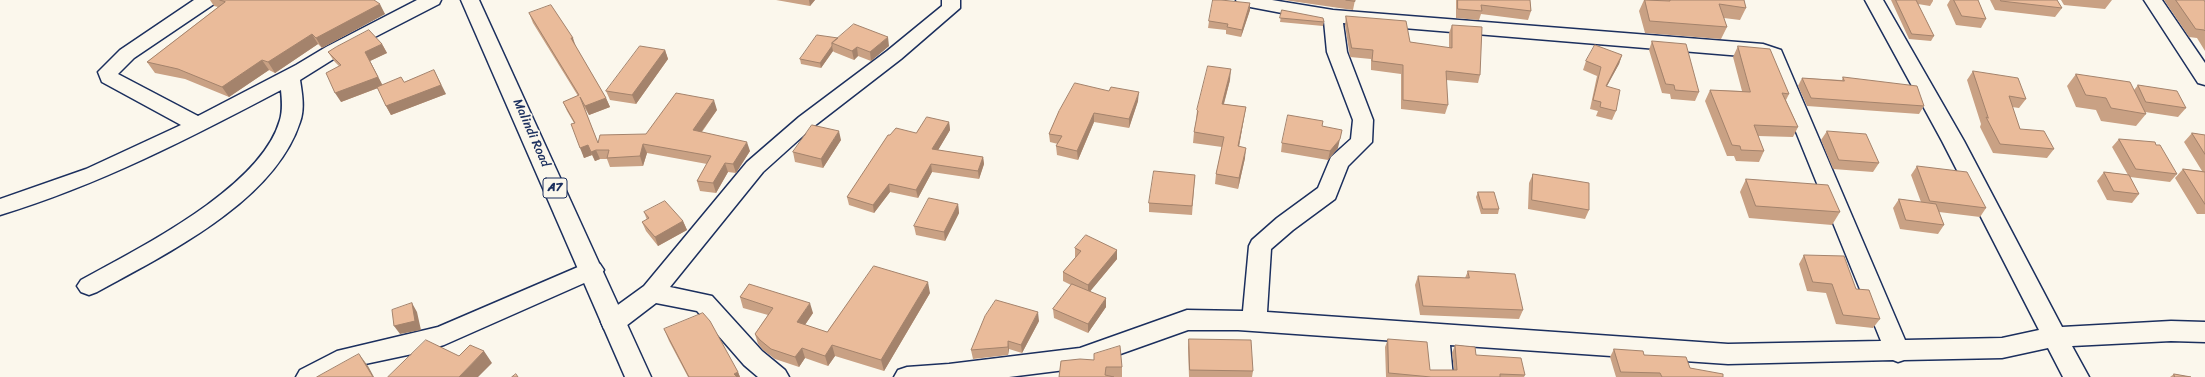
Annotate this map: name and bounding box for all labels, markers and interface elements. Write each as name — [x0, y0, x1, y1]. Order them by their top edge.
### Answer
street label: Malindi Road — [509, 96, 553, 170]
road number: A7 — [543, 178, 567, 198]

